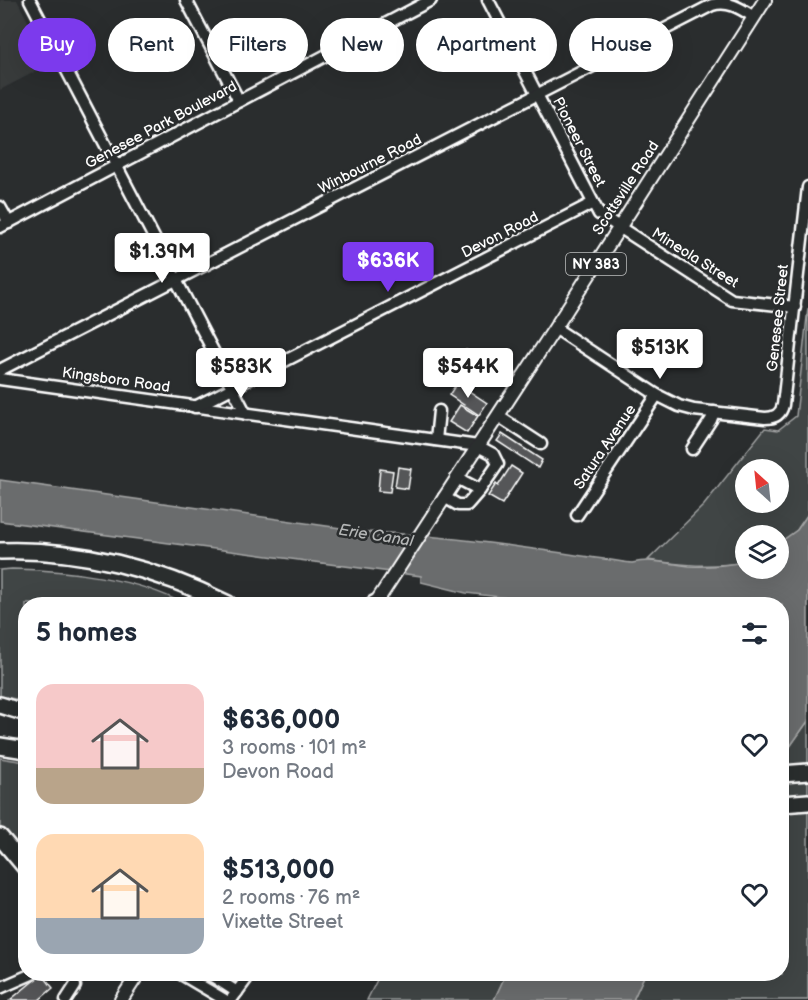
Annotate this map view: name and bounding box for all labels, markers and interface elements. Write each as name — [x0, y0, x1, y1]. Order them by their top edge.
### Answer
chip: Buy — [18, 18, 96, 72]
chip: Rent — [108, 18, 195, 72]
chip: Filters — [207, 18, 308, 72]
chip: New — [320, 18, 404, 72]
chip: Apartment — [416, 18, 557, 72]
chip: House — [569, 18, 673, 72]
street label: Genesee Park Boulevard — [82, 77, 240, 173]
street label: Pioneer Street — [548, 94, 610, 190]
street label: Winbourne Road — [315, 130, 425, 198]
street label: Scottsville Road — [589, 137, 663, 239]
street label: Devon Road — [458, 207, 542, 263]
street label: Mineola Street — [648, 224, 742, 292]
pin: $1.39M — [113, 233, 211, 284]
text: $1.39M — [129, 240, 195, 264]
pin: $636K — [346, 242, 430, 293]
text: $636K — [357, 249, 419, 273]
road number: NY 383 — [566, 253, 626, 275]
street label: Genesee Street — [763, 263, 793, 373]
pin: $513K — [618, 329, 702, 380]
text: $513K — [631, 336, 689, 360]
pin: $583K — [199, 348, 283, 399]
pin: $544K — [426, 348, 510, 399]
text: $583K — [210, 355, 272, 379]
text: $544K — [437, 355, 499, 379]
street label: Kingsboro Road — [61, 363, 171, 397]
street label: Satura Avenue — [570, 401, 640, 493]
north arrow — [735, 459, 789, 513]
map controls — [735, 459, 789, 579]
water label: Erie Canal — [337, 521, 416, 551]
button: layers — [735, 525, 789, 579]
icon: filters — [738, 617, 771, 650]
text: 5 homes — [36, 618, 137, 649]
text: $636,000 — [222, 705, 340, 736]
icon: home — [84, 708, 156, 780]
icon: heart — [738, 728, 771, 761]
text: 3 rooms · 101 m² — [222, 736, 367, 760]
text: Devon Road — [222, 760, 334, 784]
text: $513,000 — [222, 855, 335, 886]
icon: home — [84, 858, 156, 930]
icon: heart — [738, 878, 771, 911]
text: 2 rooms · 76 m² — [222, 886, 360, 910]
text: Vixette Street — [222, 910, 343, 934]

